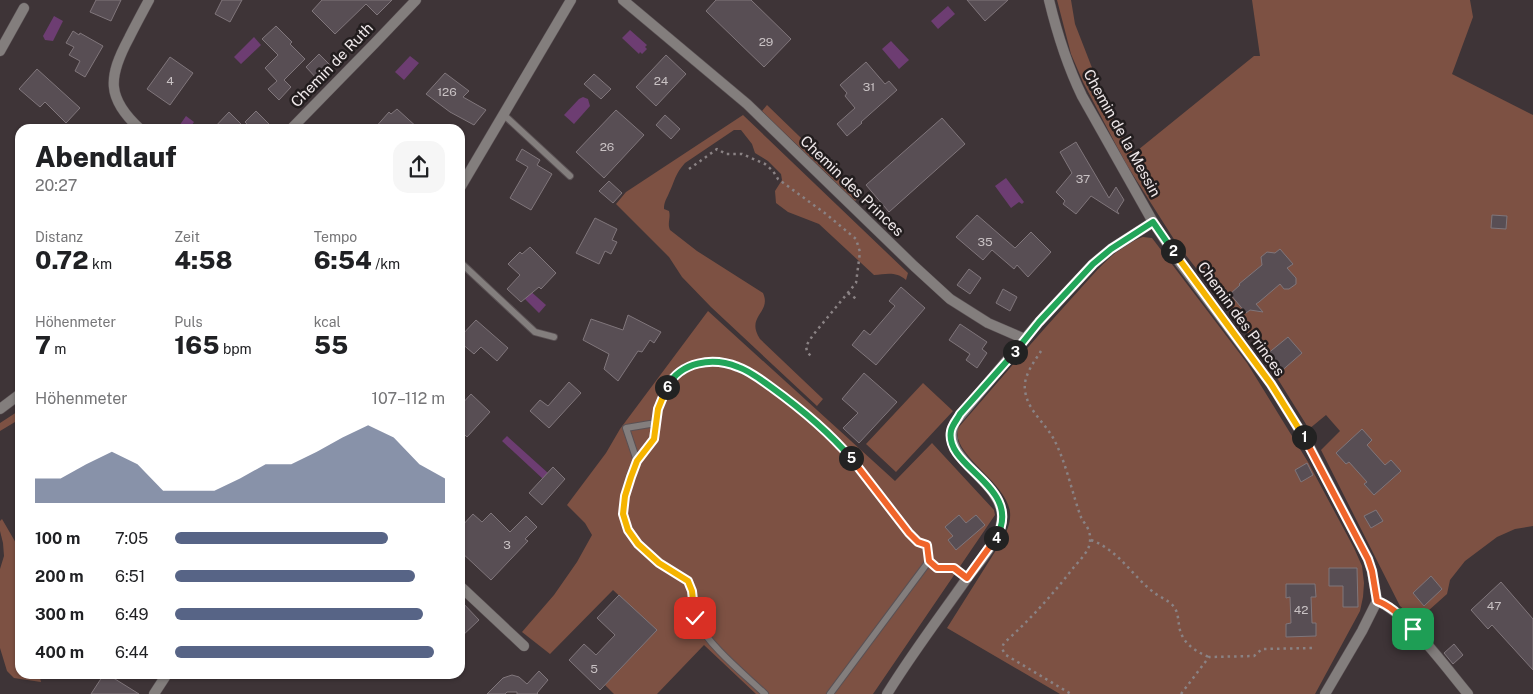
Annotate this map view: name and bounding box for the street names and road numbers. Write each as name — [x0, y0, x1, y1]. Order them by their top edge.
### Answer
street label: Chemin de Ruth — [287, 19, 376, 110]
street label: Chemin de la Messin — [1080, 66, 1165, 199]
street label: Chemin des Princes — [797, 132, 908, 239]
street label: Chemin des Princes — [1194, 258, 1289, 379]

